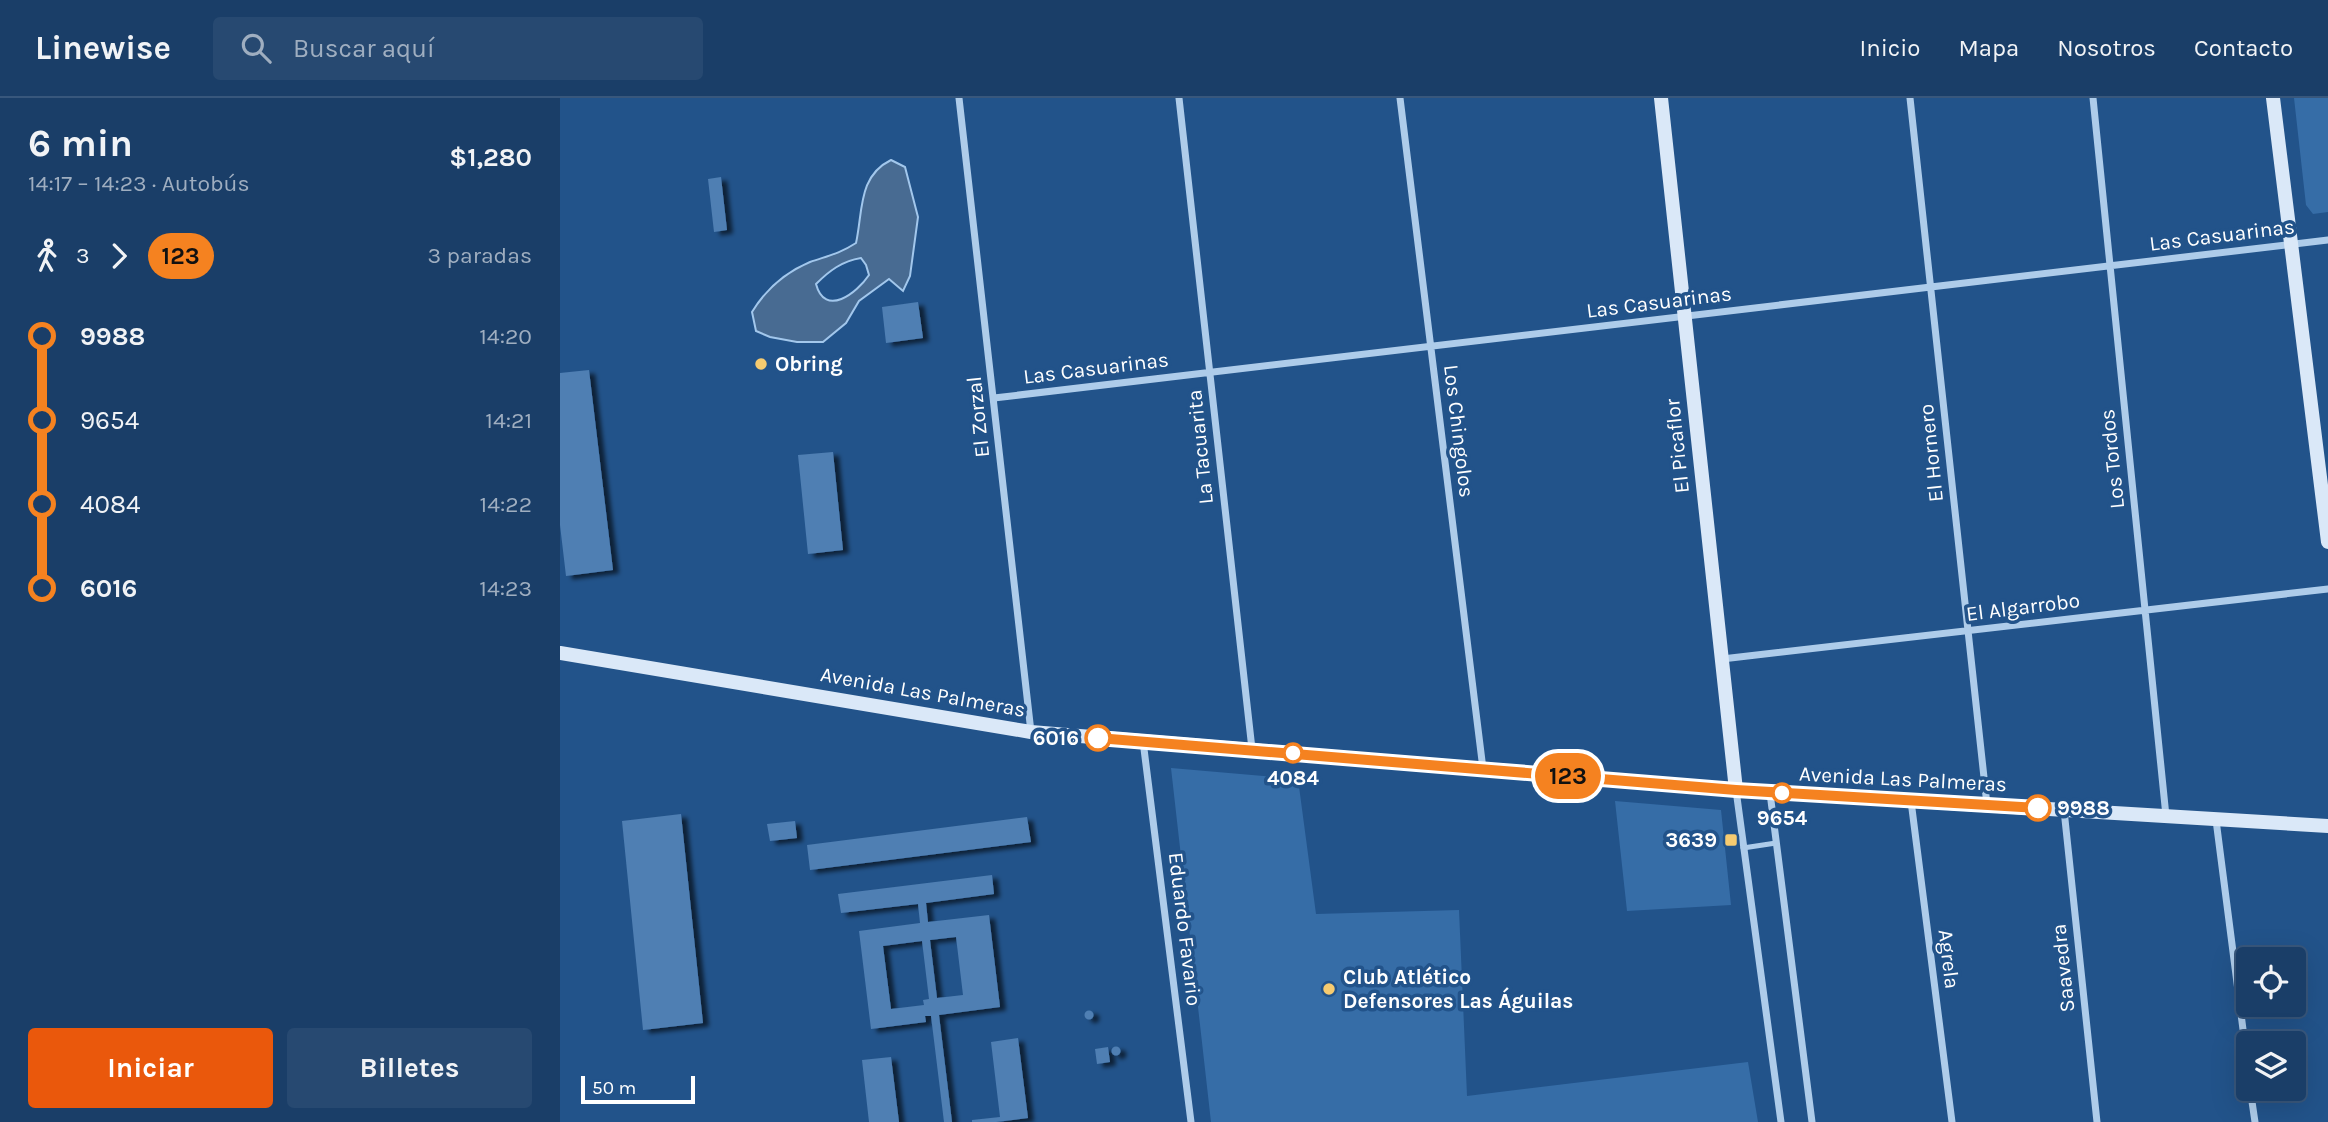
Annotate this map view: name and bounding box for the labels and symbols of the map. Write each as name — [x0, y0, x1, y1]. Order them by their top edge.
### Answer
street label: Las Casuarinas — [2148, 214, 2296, 256]
street label: Las Casuarinas — [1585, 281, 1733, 323]
street label: Las Casuarinas — [1022, 347, 1170, 389]
place label: Obring — [775, 352, 843, 376]
marker: Obring — [753, 356, 769, 372]
street label: Los Chingolos — [1439, 363, 1479, 499]
street label: El Zorzal — [962, 375, 994, 459]
street label: La Tacuarita — [1182, 389, 1218, 505]
street label: El Picaflor — [1660, 397, 1694, 495]
street label: El Hornero — [1914, 403, 1948, 503]
street label: Los Tordos — [2095, 408, 2129, 510]
street label: El Algarrobo — [1965, 588, 2081, 626]
street label: Avenida Las Palmeras — [819, 662, 1027, 722]
marker: 6016 — [1085, 725, 1111, 751]
place label: 6016 — [1033, 726, 1079, 750]
marker: 4084 — [1283, 743, 1303, 763]
line badge: 123 — [1528, 753, 1608, 799]
street label: Avenida Las Palmeras — [1799, 762, 2007, 796]
place label: 4084 — [1267, 766, 1319, 790]
marker: 9654 — [1772, 783, 1792, 803]
marker: 9988 — [2025, 795, 2051, 821]
place label: 9988 — [2057, 796, 2110, 820]
place label: 9654 — [1757, 806, 1808, 830]
place label: 3639 — [1665, 828, 1717, 852]
marker: 3639 — [1723, 832, 1739, 848]
street label: Eduardo Favario — [1164, 851, 1206, 1007]
street label: Saavedra — [2046, 923, 2080, 1013]
street label: Agrela — [1933, 928, 1965, 990]
place label: Club Atlético Defensores Las Águilas — [1343, 965, 1573, 1013]
marker: Club Atlético Defensores Las Águilas — [1321, 981, 1337, 997]
scale bar — [581, 1073, 695, 1105]

